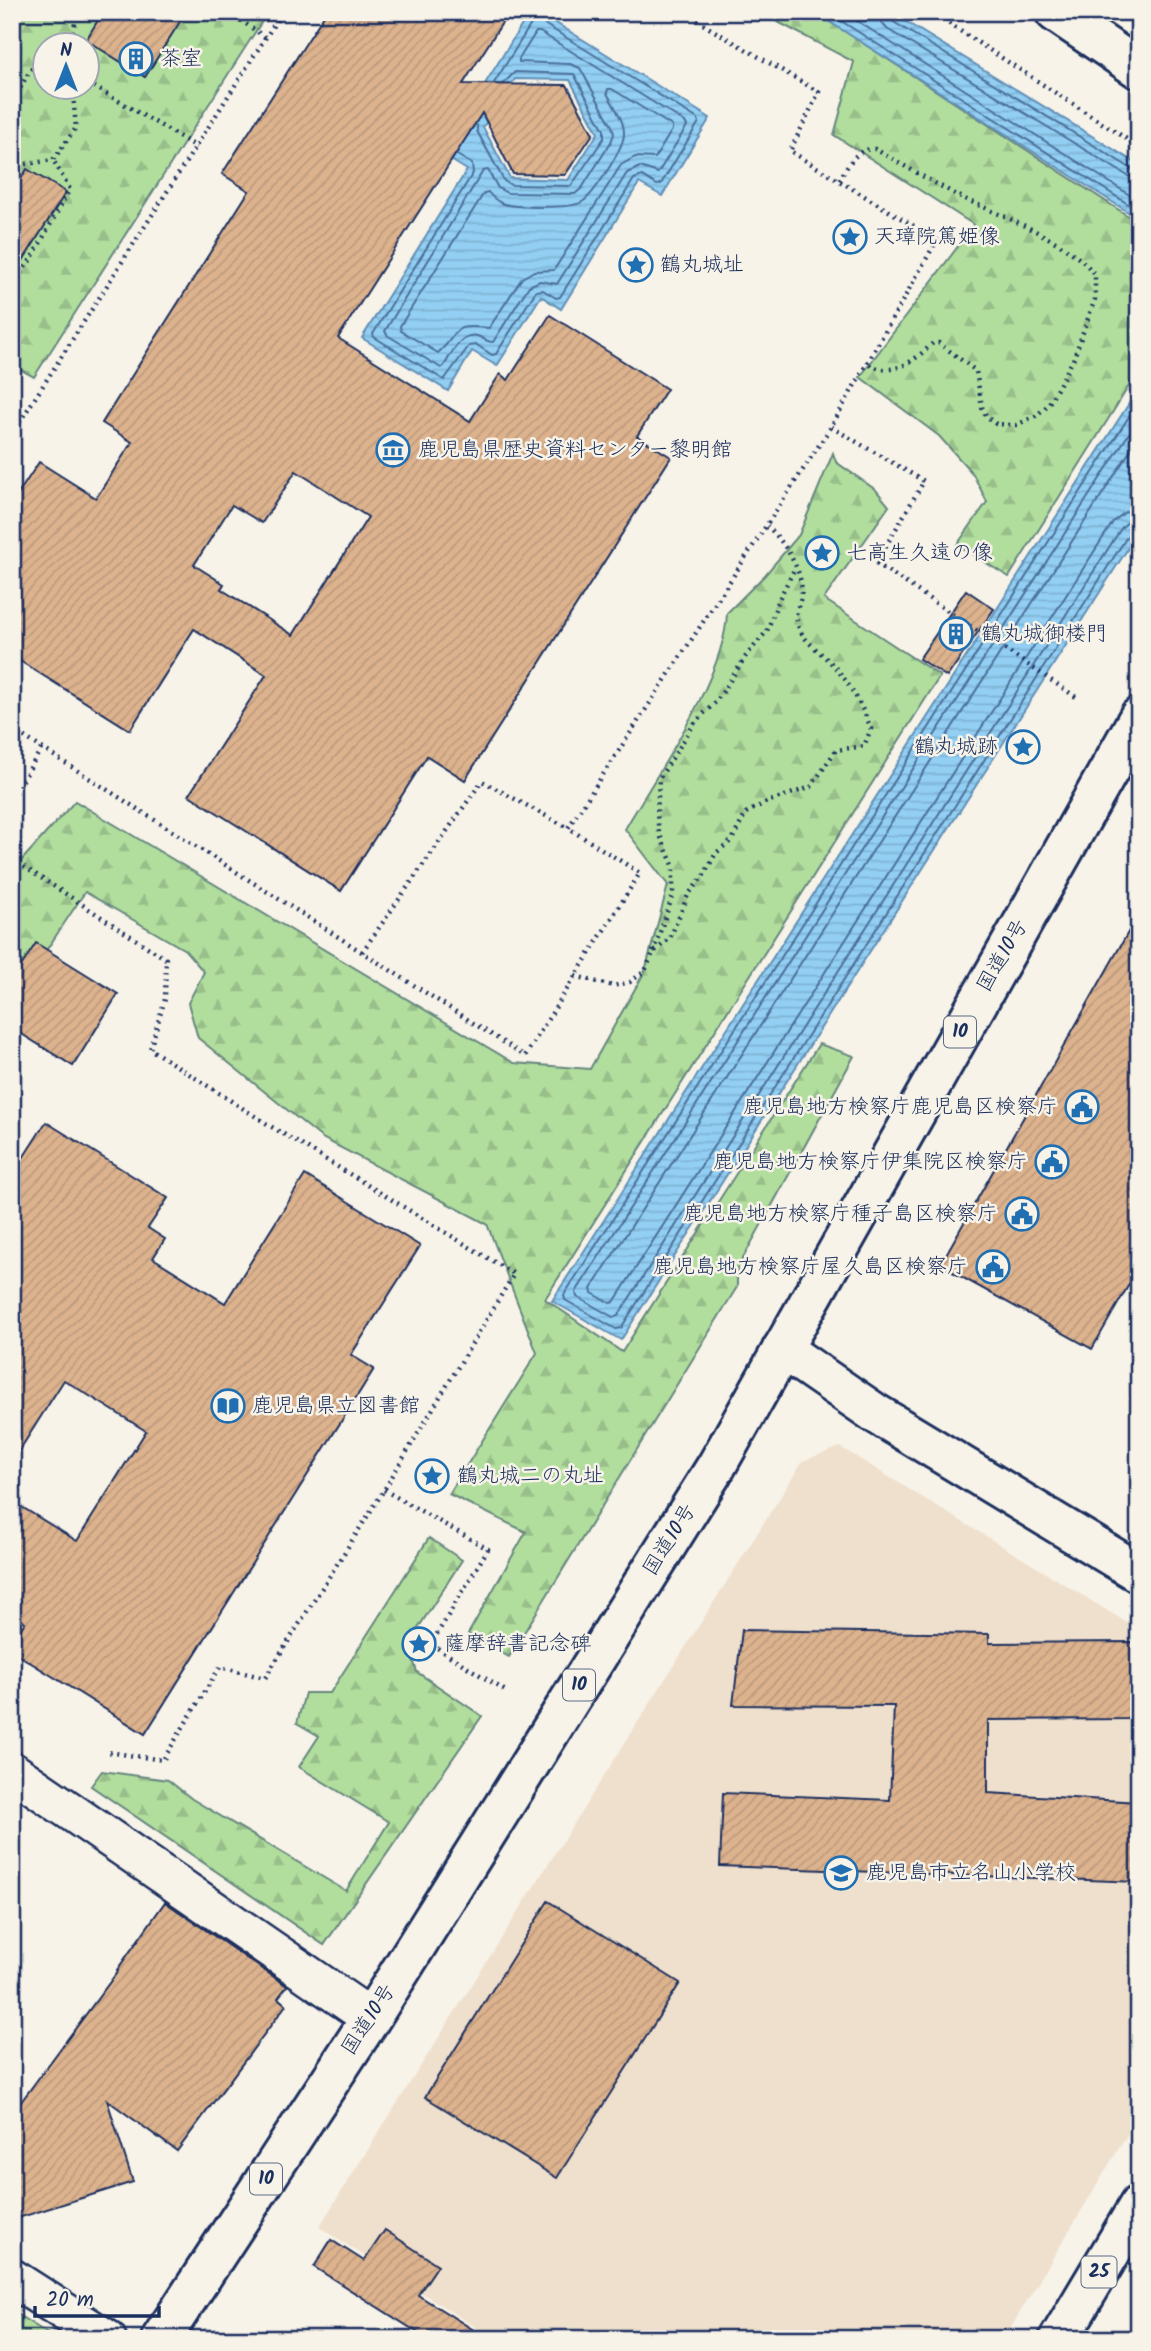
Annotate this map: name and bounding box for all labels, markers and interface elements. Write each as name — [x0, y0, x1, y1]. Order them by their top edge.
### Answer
north arrow — [32, 32, 102, 102]
text: N — [60, 36, 72, 66]
building icon: 茶室 — [117, 40, 155, 78]
place label: 茶室 — [160, 43, 202, 76]
place icon: 天璋院篤姫像 — [831, 218, 869, 256]
place label: 天璋院篤姫像 — [874, 221, 1000, 254]
place icon: 鶴丸城址 — [617, 246, 655, 284]
place label: 鶴丸城址 — [660, 249, 744, 282]
museum icon: 鹿児島県歴史資料センター黎明館 — [374, 431, 412, 469]
place label: 鹿児島県歴史資料センター黎明館 — [418, 434, 732, 467]
place icon: 七高生久遠の像 — [803, 534, 841, 572]
place label: 七高生久遠の像 — [846, 537, 993, 570]
building icon: 鶴丸城御楼門 — [937, 615, 975, 653]
place label: 鶴丸城御楼門 — [981, 618, 1107, 651]
place icon: 鶴丸城跡 — [1004, 728, 1042, 766]
place label: 鶴丸城跡 — [914, 731, 998, 764]
street label: 国道10号 — [969, 913, 1037, 999]
road number: 10 — [944, 1016, 976, 1048]
public building icon: 鹿児島地方検察庁鹿児島区検察庁 — [1063, 1088, 1101, 1126]
place label: 鹿児島地方検察庁鹿児島区検察庁 — [743, 1091, 1058, 1124]
public building icon: 鹿児島地方検察庁伊集院区検察庁 — [1033, 1143, 1071, 1181]
place label: 鹿児島地方検察庁伊集院区検察庁 — [713, 1146, 1028, 1179]
public building icon: 鹿児島地方検察庁種子島区検察庁 — [1003, 1195, 1041, 1233]
place label: 鹿児島地方検察庁種子島区検察庁 — [683, 1198, 998, 1231]
public building icon: 鹿児島地方検察庁屋久島区検察庁 — [974, 1248, 1012, 1286]
place label: 鹿児島地方検察庁屋久島区検察庁 — [653, 1251, 968, 1284]
library icon: 鹿児島県立図書館 — [209, 1387, 247, 1425]
place label: 鹿児島県立図書館 — [252, 1390, 420, 1423]
place icon: 鶴丸城二の丸址 — [413, 1457, 451, 1495]
place label: 鶴丸城二の丸址 — [457, 1460, 604, 1493]
street label: 国道10号 — [635, 1497, 705, 1583]
place icon: 薩摩辞書記念碑 — [400, 1625, 438, 1663]
place label: 薩摩辞書記念碑 — [444, 1628, 591, 1661]
road number: 10 — [563, 1670, 595, 1700]
school or university icon: 鹿児島市立名山小学校 — [822, 1854, 860, 1892]
place label: 鹿児島市立名山小学校 — [866, 1857, 1076, 1890]
street label: 国道10号 — [333, 1977, 405, 2063]
road number: 10 — [250, 2164, 282, 2194]
road number: 25 — [1082, 2256, 1116, 2288]
scale bar — [35, 2274, 159, 2318]
text: 20 m — [46, 2284, 94, 2317]

